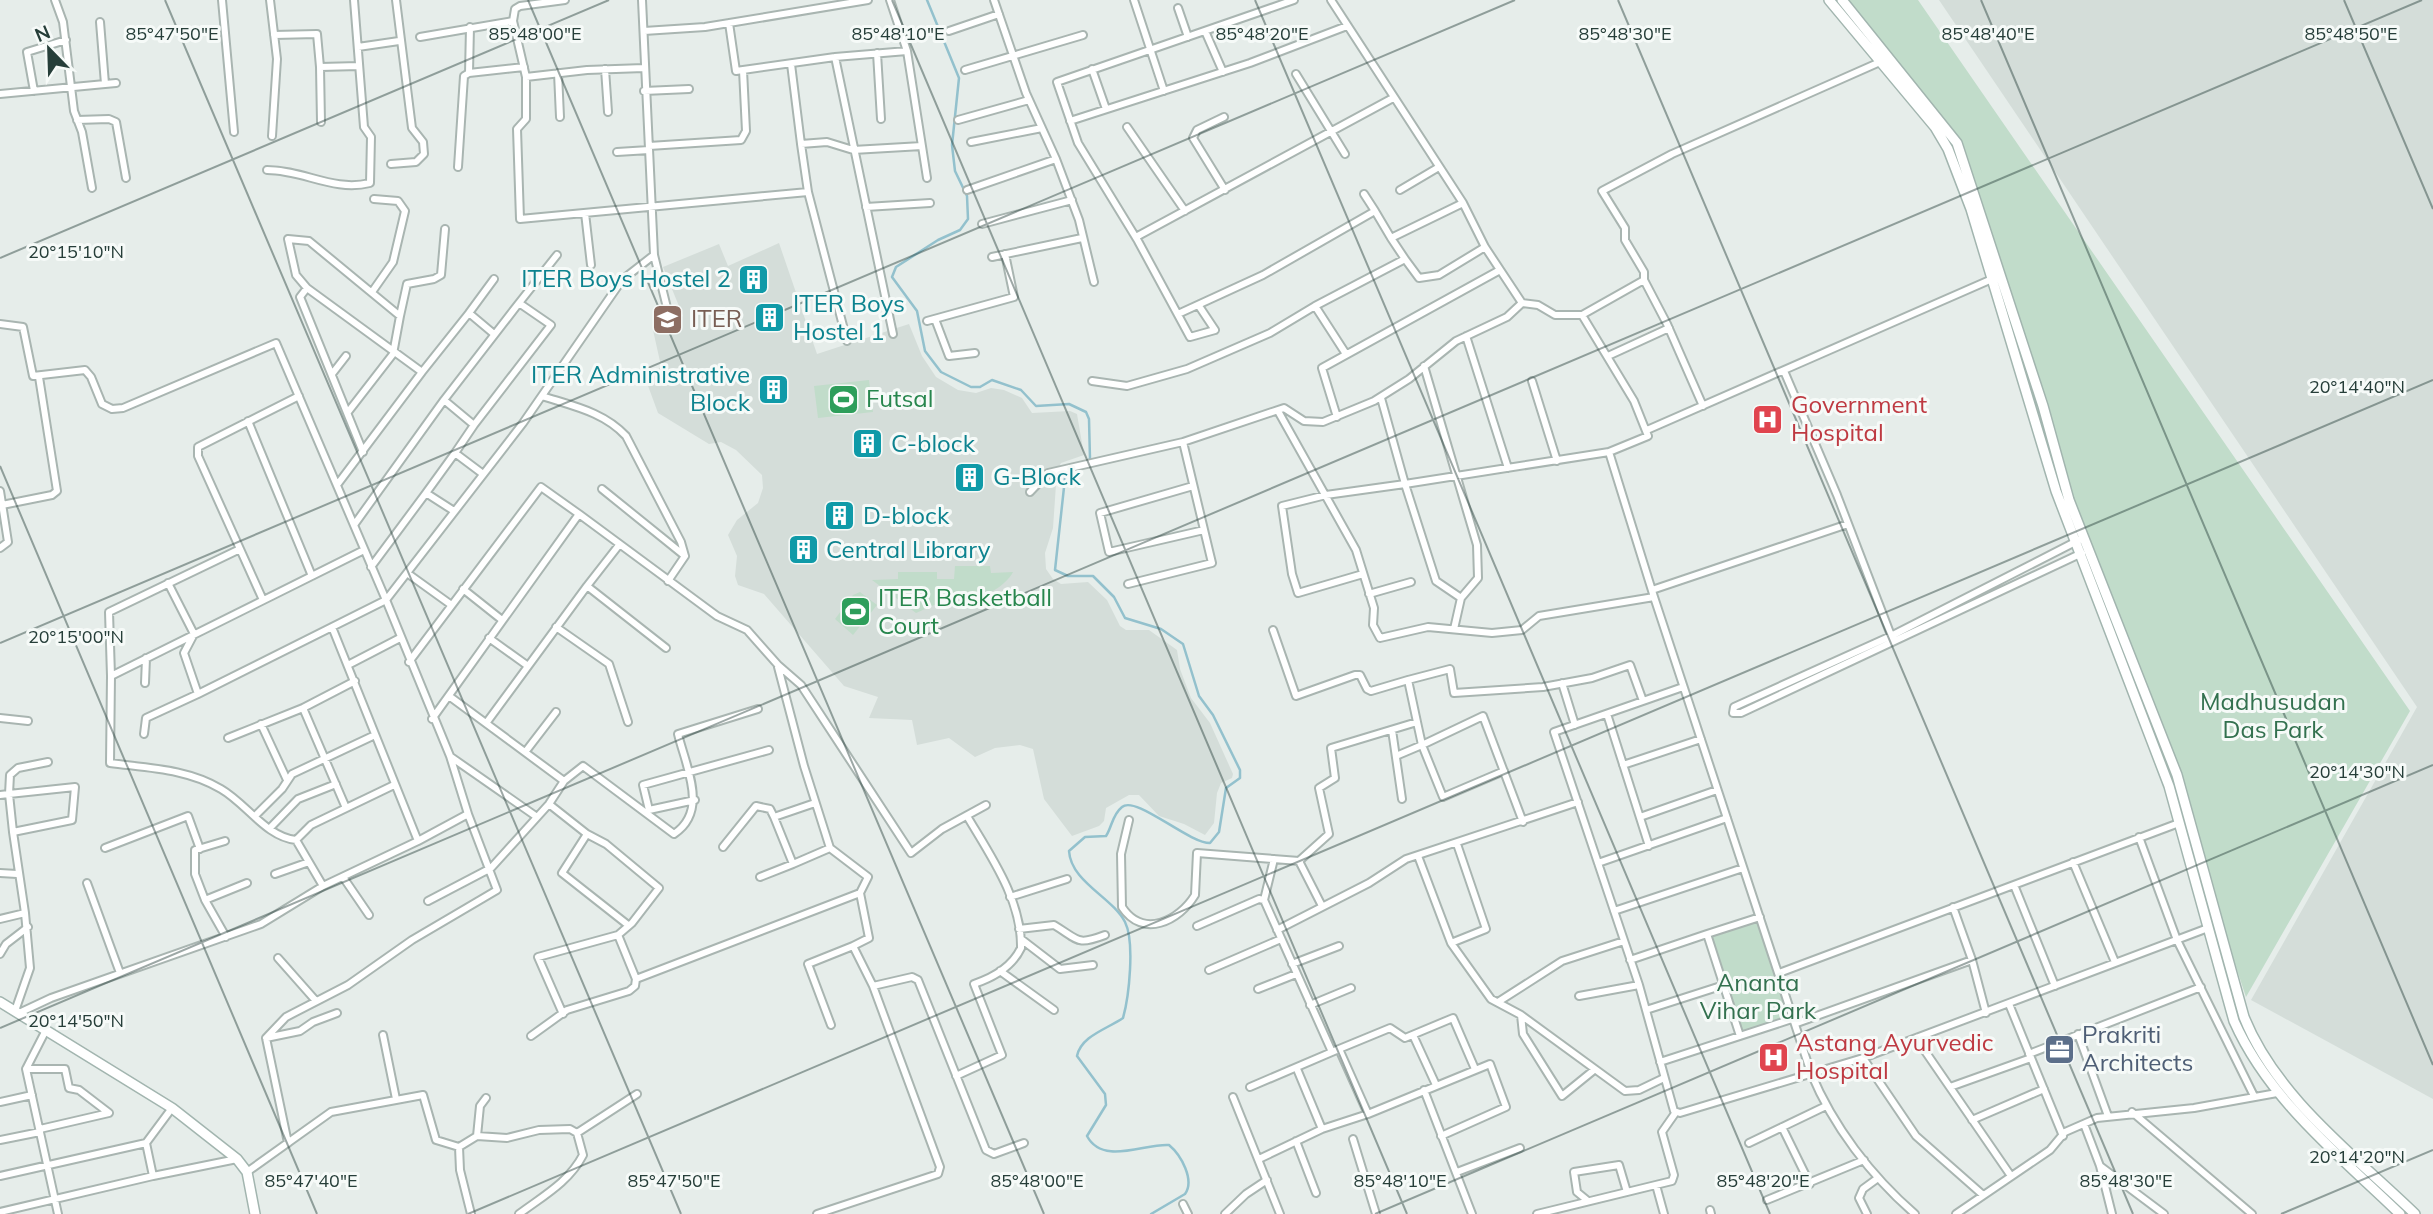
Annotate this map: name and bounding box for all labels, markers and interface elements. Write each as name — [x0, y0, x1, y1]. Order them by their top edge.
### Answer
north arrow — [14, 14, 84, 84]
text: N — [31, 20, 54, 47]
text: 85°47'50"E — [125, 22, 219, 45]
text: 85°48'00"E — [488, 22, 582, 45]
text: 85°48'10"E — [851, 22, 945, 45]
text: 85°48'20"E — [1215, 22, 1309, 45]
text: 85°48'30"E — [1578, 22, 1672, 45]
text: 85°48'40"E — [1941, 22, 2035, 45]
text: 85°48'50"E — [2304, 22, 2398, 45]
text: 20°15'10"N — [28, 240, 124, 263]
building icon: ITER Boys Hostel 2 — [737, 262, 771, 296]
place label: ITER Boys Hostel 2 — [521, 263, 731, 293]
place label: ITER Boys Hostel 1 — [793, 288, 905, 346]
building icon: ITER Boys Hostel 1 — [753, 301, 787, 335]
school or university icon: ITER — [651, 302, 685, 336]
place label: ITER — [691, 303, 742, 333]
place label: ITER Administrative Block — [531, 359, 751, 417]
building icon: ITER Administrative Block — [756, 372, 790, 406]
text: 20°14'40"N — [2309, 375, 2405, 398]
sports icon: Futsal — [826, 382, 860, 416]
place label: Futsal — [866, 383, 933, 413]
place label: Government Hospital — [1791, 389, 1927, 447]
hospital icon: Government Hospital — [1751, 402, 1785, 436]
building icon: C-block — [851, 427, 885, 461]
place label: C-block — [891, 428, 976, 458]
building icon: G-Block — [953, 460, 987, 494]
place label: G-Block — [993, 461, 1081, 491]
building icon: D-block — [823, 499, 857, 533]
place label: D-block — [863, 500, 950, 530]
building icon: Central Library — [786, 533, 820, 567]
place label: Central Library — [826, 534, 991, 564]
place label: ITER Basketball Court — [878, 582, 1052, 640]
sports icon: ITER Basketball Court — [838, 595, 872, 629]
text: 20°15'00"N — [28, 625, 124, 648]
park label: Madhusudan Das Park — [2200, 686, 2346, 744]
text: 20°14'30"N — [2309, 760, 2405, 783]
park label: Ananta Vihar Park — [1700, 967, 1817, 1025]
text: 20°14'50"N — [28, 1009, 124, 1032]
place label: Prakriti Architects — [2082, 1019, 2193, 1077]
place label: Astang Ayurvedic Hospital — [1796, 1027, 1994, 1085]
office icon: Prakriti Architects — [2042, 1032, 2076, 1066]
hospital icon: Astang Ayurvedic Hospital — [1756, 1040, 1790, 1074]
text: 20°14'20"N — [2309, 1145, 2405, 1168]
text: 85°47'40"E — [264, 1169, 358, 1192]
text: 85°47'50"E — [627, 1169, 721, 1192]
text: 85°48'00"E — [990, 1169, 1084, 1192]
text: 85°48'10"E — [1353, 1169, 1447, 1192]
text: 85°48'20"E — [1716, 1169, 1810, 1192]
text: 85°48'30"E — [2079, 1169, 2173, 1192]

